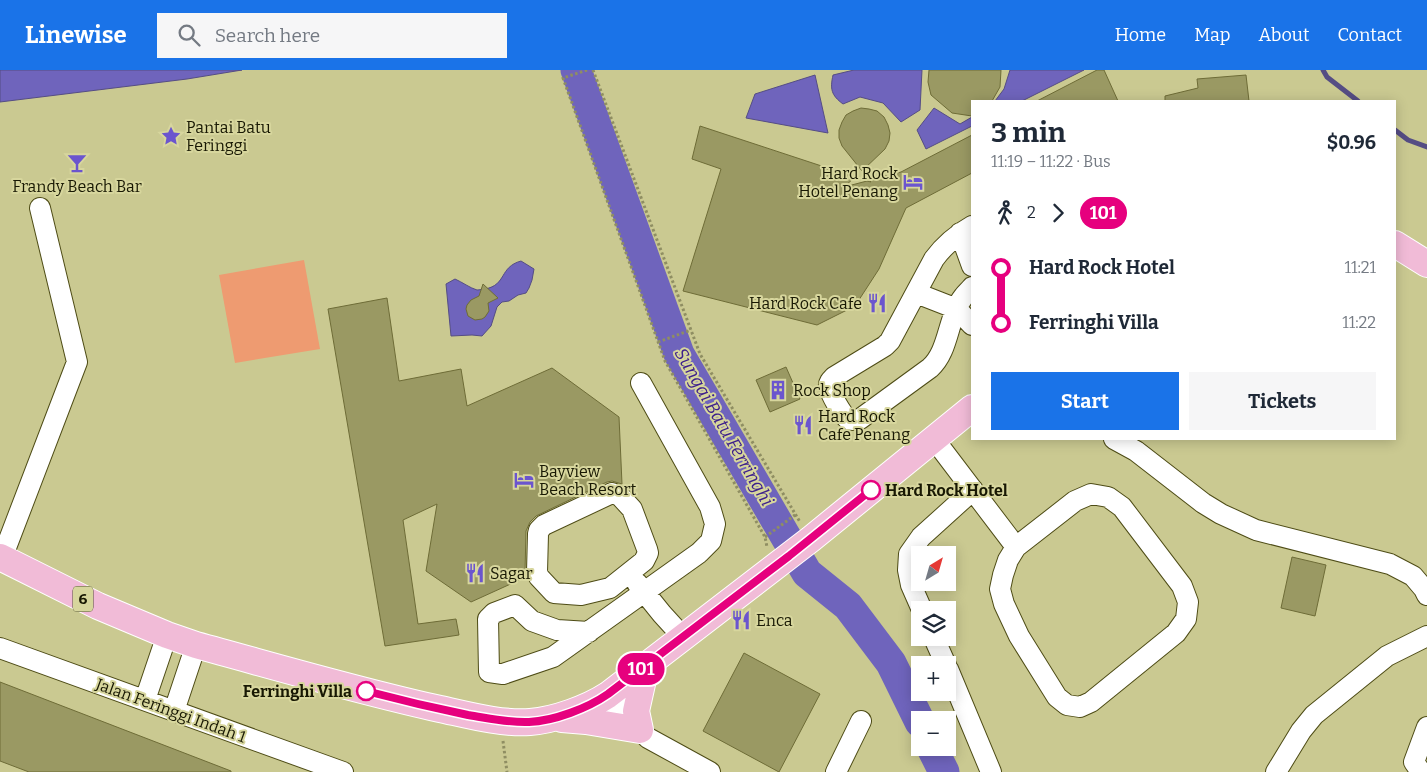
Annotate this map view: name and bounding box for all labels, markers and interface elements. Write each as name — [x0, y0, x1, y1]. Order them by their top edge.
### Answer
search box — [157, 13, 507, 58]
text: Linewise — [25, 21, 127, 49]
icon: search — [175, 21, 203, 49]
text: Search here — [215, 24, 320, 47]
text: Home — [1115, 24, 1166, 46]
text: Map — [1194, 24, 1230, 46]
text: About — [1258, 24, 1309, 46]
text: Contact — [1337, 24, 1402, 46]
text: 3 min — [991, 116, 1066, 149]
place label: Pantai Batu Feringgi — [186, 118, 271, 155]
place icon: Pantai Batu Feringgi — [160, 125, 182, 147]
text: $0.96 — [1327, 131, 1376, 154]
bar icon: Frandy Beach Bar — [66, 152, 88, 174]
text: 11:19 – 11:22 · Bus — [991, 152, 1111, 171]
place label: Hard Rock Hotel Penang — [798, 164, 898, 201]
hotel icon: Hard Rock Hotel Penang — [902, 171, 924, 193]
place label: Frandy Beach Bar — [12, 177, 142, 196]
icon: walk — [991, 199, 1019, 227]
icon: forward — [1044, 199, 1072, 227]
text: 101 — [1090, 202, 1117, 224]
text: 2 — [1027, 203, 1036, 222]
text: Hard Rock Hotel — [1029, 256, 1175, 279]
text: 11:21 — [1344, 258, 1376, 277]
restaurant icon: Hard Rock Cafe — [866, 292, 888, 314]
place label: Hard Rock Cafe — [749, 294, 862, 313]
text: Ferringhi Villa — [1029, 311, 1159, 334]
text: 11:22 — [1342, 313, 1376, 332]
water label: Sungai Batu Ferringhi — [670, 344, 778, 510]
button: Start — [991, 372, 1179, 430]
button: Tickets — [1189, 372, 1376, 430]
building icon: Rock Shop — [767, 379, 789, 401]
place label: Rock Shop — [793, 381, 871, 400]
place label: Hard Rock Cafe Penang — [818, 407, 910, 444]
restaurant icon: Hard Rock Cafe Penang — [792, 414, 814, 436]
place label: Bayview Beach Resort — [539, 462, 637, 499]
hotel icon: Bayview Beach Resort — [513, 469, 535, 491]
marker: Hard Rock Hotel — [861, 480, 881, 500]
place label: Hard Rock Hotel — [885, 481, 1008, 500]
north arrow — [911, 546, 956, 591]
map controls — [911, 546, 956, 756]
restaurant icon: Sagar — [464, 562, 486, 584]
place label: Sagar — [490, 564, 533, 583]
road number: 6 — [73, 586, 93, 612]
button: layers — [911, 601, 956, 646]
restaurant icon: Enca — [730, 609, 752, 631]
place label: Enca — [756, 611, 793, 630]
line badge: 101 — [612, 653, 670, 685]
button: + — [911, 656, 956, 701]
text: 101 — [628, 658, 654, 680]
street label: Jalan Feringgi Indah 1 — [92, 674, 249, 747]
marker: Ferringhi Villa — [356, 681, 376, 701]
place label: Ferringhi Villa — [243, 682, 352, 701]
button: − — [911, 711, 956, 756]

